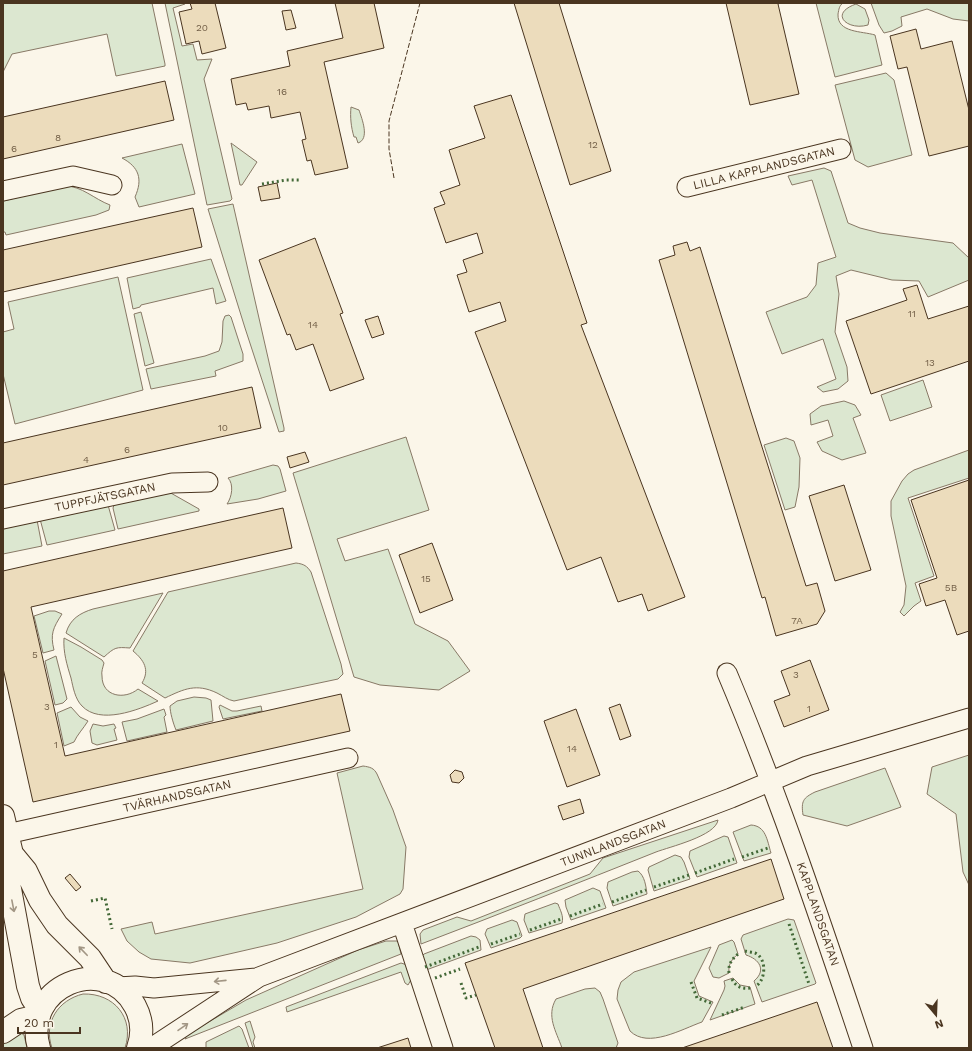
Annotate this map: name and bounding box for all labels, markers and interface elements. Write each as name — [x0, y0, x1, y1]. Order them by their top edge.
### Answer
house number: 20 — [196, 22, 208, 33]
house number: 16 — [277, 86, 287, 97]
house number: 8 — [55, 132, 61, 143]
house number: 12 — [588, 139, 598, 150]
house number: 6 — [11, 143, 17, 154]
street label: LILLA KAPPLANDSGATAN — [692, 144, 836, 192]
house number: 11 — [908, 308, 916, 319]
house number: 14 — [308, 319, 318, 330]
house number: 13 — [925, 357, 935, 368]
house number: 10 — [218, 422, 228, 433]
house number: 6 — [124, 444, 130, 455]
house number: 4 — [83, 454, 89, 465]
street label: TUPPFJÄTSGATAN — [53, 479, 157, 515]
house number: 15 — [421, 573, 431, 584]
house number: 5B — [945, 582, 957, 593]
house number: 7A — [791, 615, 803, 626]
house number: 5 — [32, 649, 38, 660]
house number: 3 — [793, 669, 799, 680]
house number: 3 — [44, 701, 50, 712]
house number: 1 — [807, 703, 811, 714]
house number: 1 — [54, 739, 58, 750]
house number: 14 — [567, 743, 577, 754]
street label: TVÄRHANDSGATAN — [122, 777, 232, 815]
street label: TUNNLANDSGATAN — [558, 816, 668, 870]
street label: KAPPLANDSGATAN — [794, 860, 842, 968]
one-way arrow — [9, 899, 17, 912]
one-way arrow — [78, 946, 88, 956]
one-way arrow — [214, 977, 227, 985]
north arrow — [916, 995, 956, 1035]
scale bar — [18, 1009, 80, 1035]
text: 20 m — [24, 1016, 54, 1030]
text: N — [933, 1017, 945, 1031]
one-way arrow — [178, 1023, 189, 1031]

